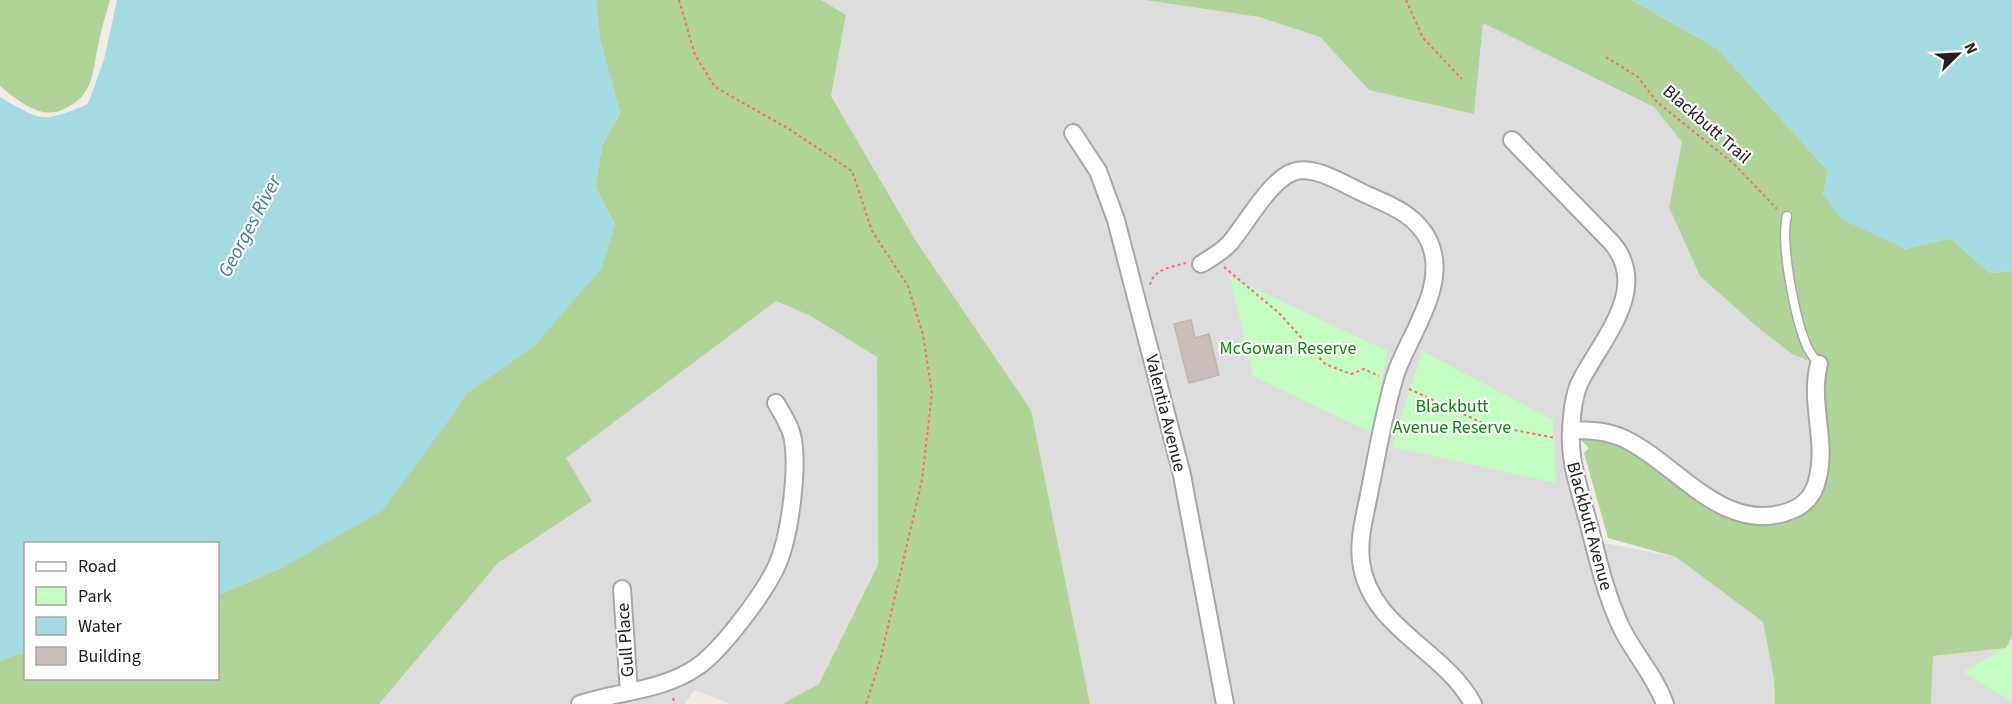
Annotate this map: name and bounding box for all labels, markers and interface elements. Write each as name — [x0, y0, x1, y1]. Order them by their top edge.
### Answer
north arrow — [1928, 24, 1988, 84]
text: N — [1959, 39, 1983, 58]
street label: Blackbutt Trail — [1657, 79, 1756, 170]
water label: Georges River — [211, 170, 289, 282]
park label: McGowan Reserve — [1220, 336, 1356, 361]
street label: Valentia Avenue — [1139, 352, 1192, 474]
park label: Blackbutt Avenue Reserve — [1393, 394, 1511, 440]
street label: Blackbutt Avenue — [1560, 459, 1619, 593]
legend — [24, 542, 219, 680]
text: Road — [78, 554, 117, 579]
text: Park — [78, 584, 112, 609]
street label: Gull Place — [610, 602, 641, 678]
text: Water — [78, 614, 122, 639]
text: Building — [78, 644, 141, 669]

